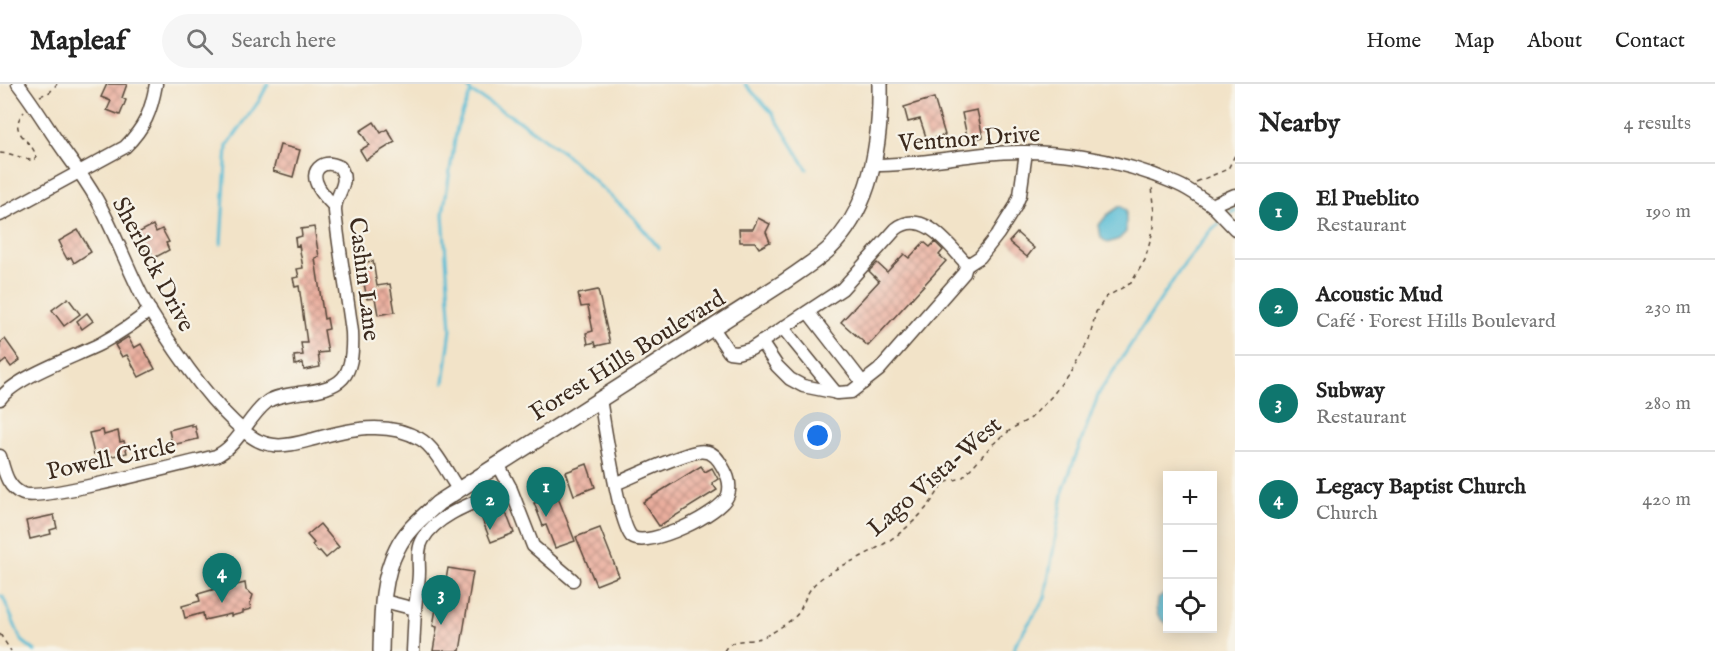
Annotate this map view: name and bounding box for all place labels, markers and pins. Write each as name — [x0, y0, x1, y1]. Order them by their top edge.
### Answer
pin: 1 — [526, 468, 566, 517]
pin: 2 — [470, 480, 510, 530]
pin: 4 — [202, 554, 242, 603]
pin: 3 — [422, 576, 460, 625]

